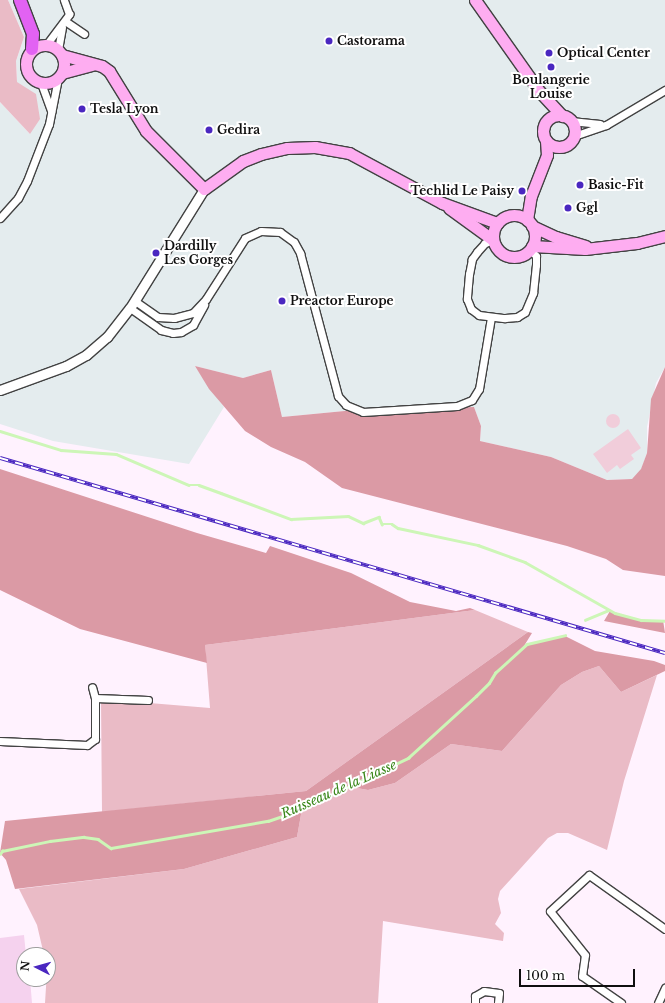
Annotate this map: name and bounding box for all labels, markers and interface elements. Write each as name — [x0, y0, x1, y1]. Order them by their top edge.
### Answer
place label: Castorama — [337, 34, 405, 48]
marker: Castorama — [324, 36, 334, 46]
place label: Optical Center — [557, 46, 650, 60]
marker: Optical Center — [544, 48, 554, 58]
marker: Boulangerie Louise — [546, 62, 556, 72]
place label: Boulangerie Louise — [512, 73, 590, 101]
place label: Tesla Lyon — [90, 102, 159, 116]
marker: Tesla Lyon — [77, 104, 87, 114]
place label: Gedira — [217, 123, 260, 137]
marker: Gedira — [204, 125, 214, 135]
place label: Basic-Fit — [588, 178, 644, 192]
marker: Basic-Fit — [575, 180, 585, 190]
place label: Techlid Le Paisy — [410, 184, 514, 198]
marker: Techlid Le Paisy — [517, 186, 527, 196]
place label: Ggl — [576, 201, 598, 215]
marker: Ggl — [563, 203, 573, 213]
place label: Dardilly Les Gorges — [164, 239, 233, 267]
marker: Dardilly Les Gorges — [151, 248, 161, 258]
place label: Preactor Europe — [290, 294, 394, 308]
marker: Preactor Europe — [277, 296, 287, 306]
water label: Ruisseau de la Liasse — [279, 757, 399, 823]
north arrow — [16, 947, 56, 987]
text: N — [18, 960, 33, 972]
scale bar — [521, 961, 637, 987]
text: 100 m — [526, 968, 565, 983]

